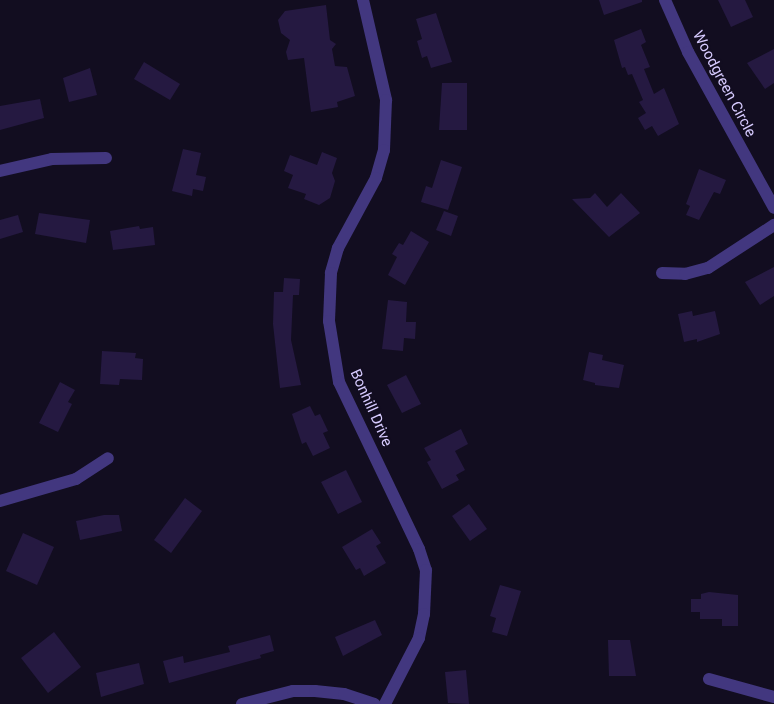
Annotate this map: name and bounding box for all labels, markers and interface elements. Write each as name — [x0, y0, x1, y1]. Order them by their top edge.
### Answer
street label: Woodgreen Circle — [688, 28, 760, 140]
street label: Bonhill Drive — [346, 367, 396, 449]

